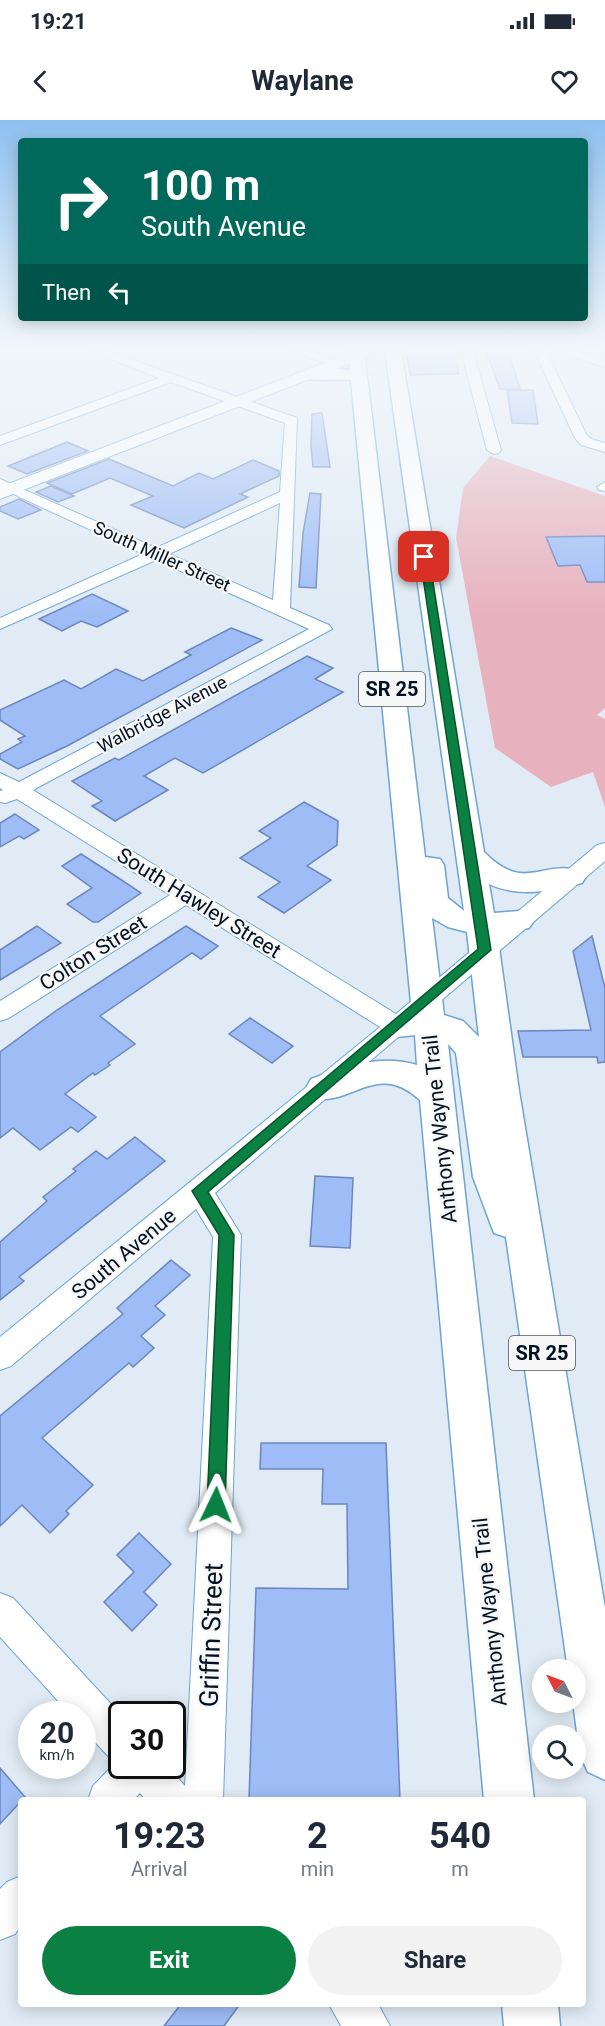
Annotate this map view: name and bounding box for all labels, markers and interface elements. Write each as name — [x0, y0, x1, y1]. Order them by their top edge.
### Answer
text: 19:21 — [30, 9, 87, 34]
icon: back — [24, 65, 57, 98]
text: Waylane — [251, 65, 354, 97]
icon: heart — [548, 65, 581, 98]
text: 100 m — [141, 161, 260, 210]
icon: right — [42, 162, 120, 240]
text: South Avenue — [141, 211, 306, 243]
icon: left — [103, 276, 136, 309]
text: Then — [42, 280, 91, 305]
street label: South Miller Street — [90, 516, 234, 596]
pin — [398, 531, 449, 582]
icon: arrive — [407, 540, 440, 573]
street label: Walbridge Avenue — [94, 671, 230, 757]
road number: SR 25 — [359, 672, 425, 706]
street label: South Hawley Street — [113, 843, 285, 963]
street label: Colton Street — [35, 911, 151, 995]
street label: Anthony Wayne Trail — [418, 1033, 462, 1225]
street label: South Avenue — [67, 1204, 181, 1304]
road number: SR 25 — [509, 1336, 575, 1370]
position arrow — [184, 1473, 248, 1537]
street label: Anthony Wayne Trail — [468, 1516, 512, 1708]
street label: Griffin Street — [193, 1562, 229, 1708]
north arrow — [532, 1659, 586, 1713]
map controls — [532, 1659, 586, 1779]
speed limit sign: 30 — [108, 1701, 186, 1779]
text: 20 — [40, 1715, 74, 1750]
button: search — [532, 1725, 586, 1779]
text: km/h — [39, 1746, 75, 1764]
text: 19:23 — [113, 1815, 206, 1857]
text: 2 — [307, 1815, 328, 1857]
text: 540 — [429, 1815, 491, 1857]
text: Arrival — [131, 1857, 188, 1881]
text: min — [301, 1857, 334, 1881]
text: m — [451, 1857, 469, 1881]
button: Exit — [42, 1926, 296, 1995]
button: Share — [308, 1926, 562, 1995]

